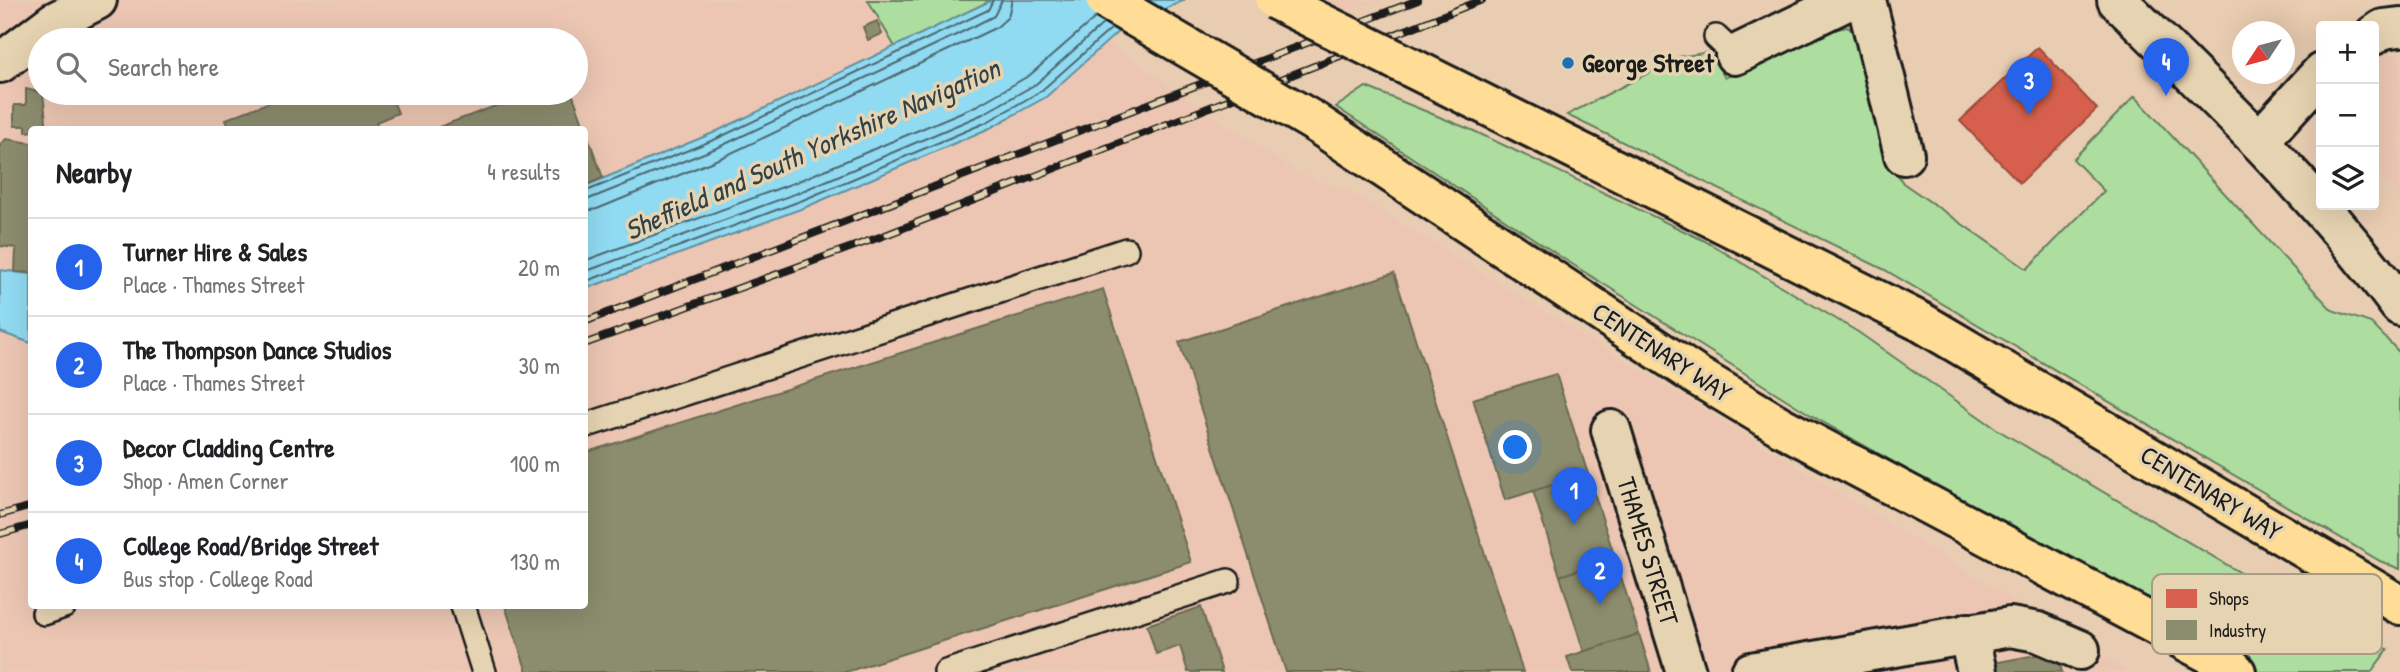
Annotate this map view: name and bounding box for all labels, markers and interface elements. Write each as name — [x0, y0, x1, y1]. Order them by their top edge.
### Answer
north arrow — [2232, 21, 2295, 84]
map controls — [2316, 21, 2379, 210]
button: + — [2316, 21, 2379, 84]
search box — [28, 28, 588, 105]
pin: 4 — [2143, 38, 2189, 96]
place label: George Street — [1582, 45, 1715, 81]
icon: search — [52, 48, 90, 86]
water label: Sheffield and South Yorkshire Navigation — [619, 48, 1008, 249]
text: Search here — [108, 49, 219, 84]
marker: George Street — [1560, 55, 1576, 71]
pin: 3 — [2006, 57, 2052, 115]
button: − — [2316, 84, 2379, 147]
button: layers — [2316, 147, 2379, 210]
text: Nearby — [56, 152, 132, 192]
text: 4 results — [487, 156, 560, 187]
text: Turner Hire & Sales — [123, 234, 307, 269]
text: 1 — [75, 252, 83, 283]
text: 20 m — [518, 252, 560, 283]
text: Place · Thames Street — [123, 269, 304, 300]
street label: CENTENARY WAY — [1586, 294, 1739, 410]
text: The Thompson Dance Studios — [123, 332, 391, 367]
text: 2 — [74, 350, 84, 381]
text: 30 m — [518, 350, 560, 381]
text: Place · Thames Street — [123, 367, 304, 398]
text: Decor Cladding Centre — [123, 430, 335, 465]
your location — [1498, 430, 1532, 464]
street label: CENTENARY WAY — [2134, 437, 2289, 549]
text: 3 — [74, 448, 84, 479]
text: 100 m — [510, 448, 560, 479]
text: Shop · Amen Corner — [123, 465, 288, 496]
pin: 1 — [1551, 467, 1597, 525]
street label: THAMES STREET — [1609, 473, 1688, 630]
text: College Road/Bridge Street — [123, 528, 378, 563]
text: 4 — [75, 546, 83, 577]
text: 130 m — [510, 546, 560, 577]
pin: 2 — [1577, 547, 1623, 605]
text: Bus stop · College Road — [123, 563, 312, 594]
legend — [2152, 574, 2382, 654]
text: Shops — [2209, 585, 2249, 611]
text: Industry — [2209, 617, 2266, 643]

